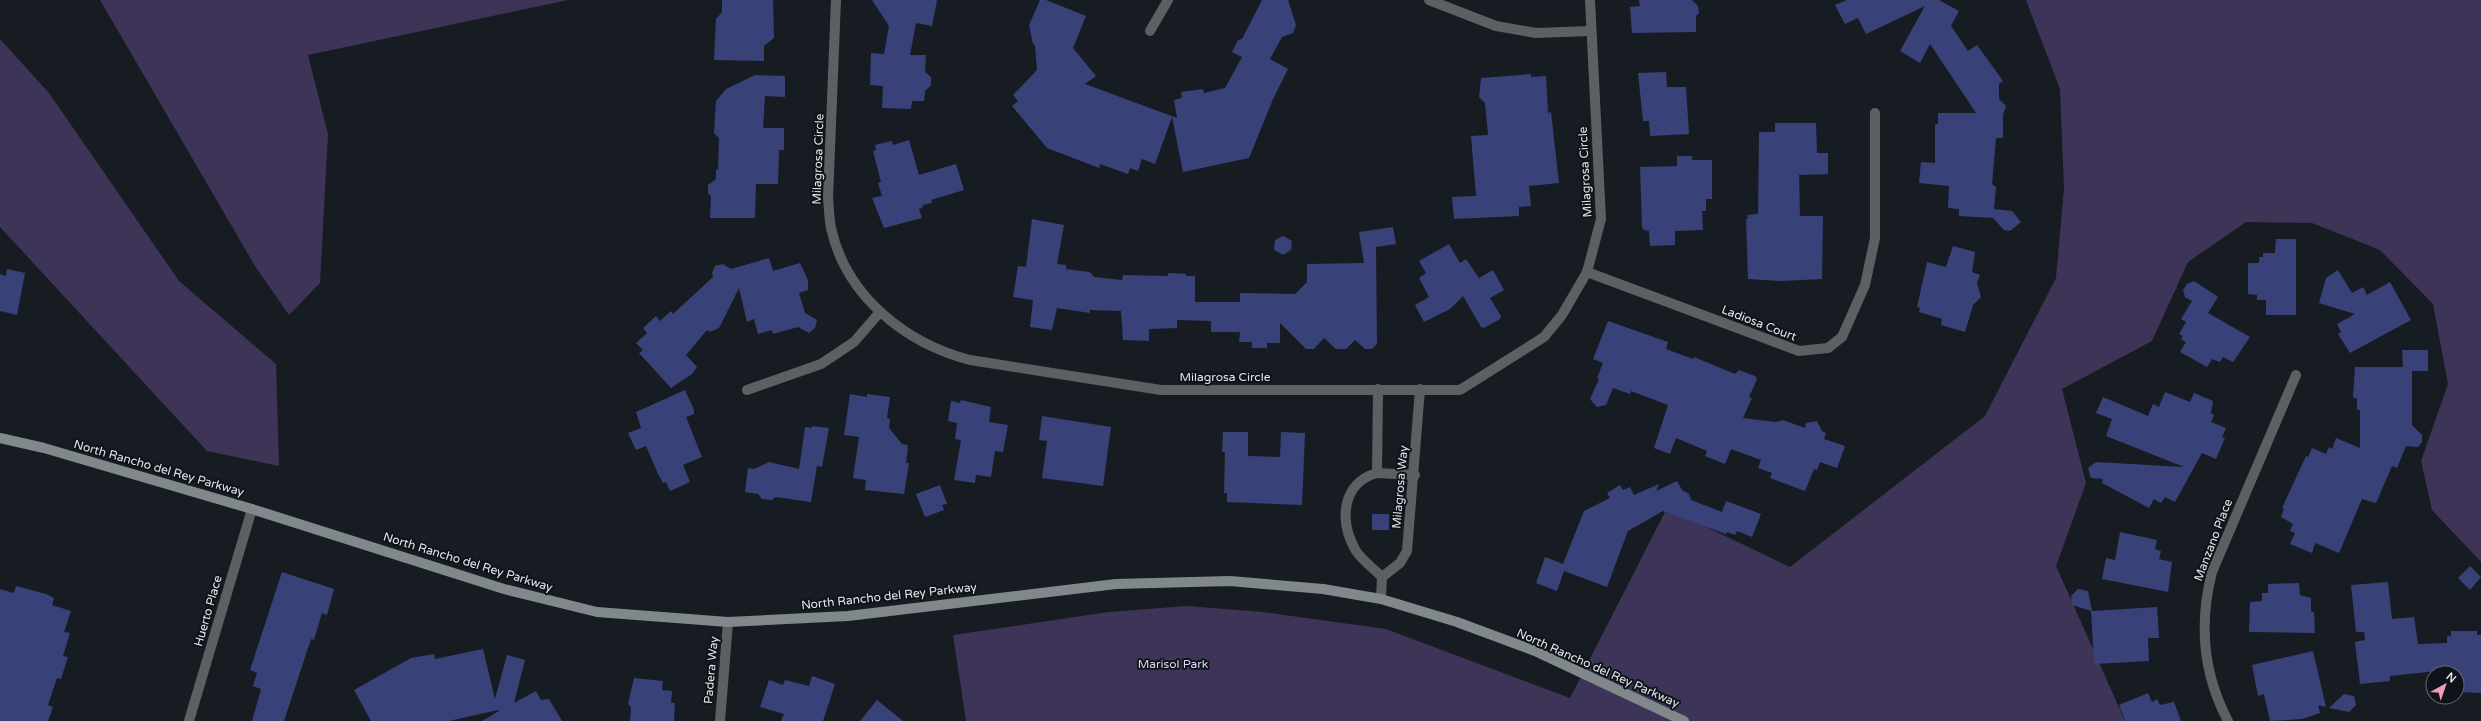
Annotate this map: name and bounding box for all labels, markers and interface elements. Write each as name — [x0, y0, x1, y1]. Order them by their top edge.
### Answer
street label: Milagrosa Circle — [809, 113, 827, 205]
street label: Milagrosa Circle — [1576, 126, 1594, 218]
street label: Ladiosa Court — [1720, 302, 1799, 344]
street label: Milagrosa Circle — [1179, 370, 1271, 384]
street label: North Rancho del Rey Parkway — [72, 437, 246, 499]
street label: Milagrosa Way — [1389, 444, 1411, 529]
street label: Manzano Place — [2191, 497, 2235, 583]
street label: North Rancho del Rey Parkway — [382, 529, 555, 595]
street label: Huerto Place — [191, 574, 225, 648]
street label: North Rancho del Rey Parkway — [800, 580, 978, 612]
street label: North Rancho del Rey Parkway — [1515, 626, 1682, 711]
street label: Padera Way — [701, 635, 721, 705]
park label: Marisol Park — [1138, 657, 1209, 671]
north arrow — [2425, 665, 2465, 705]
text: N — [2444, 670, 2459, 686]

